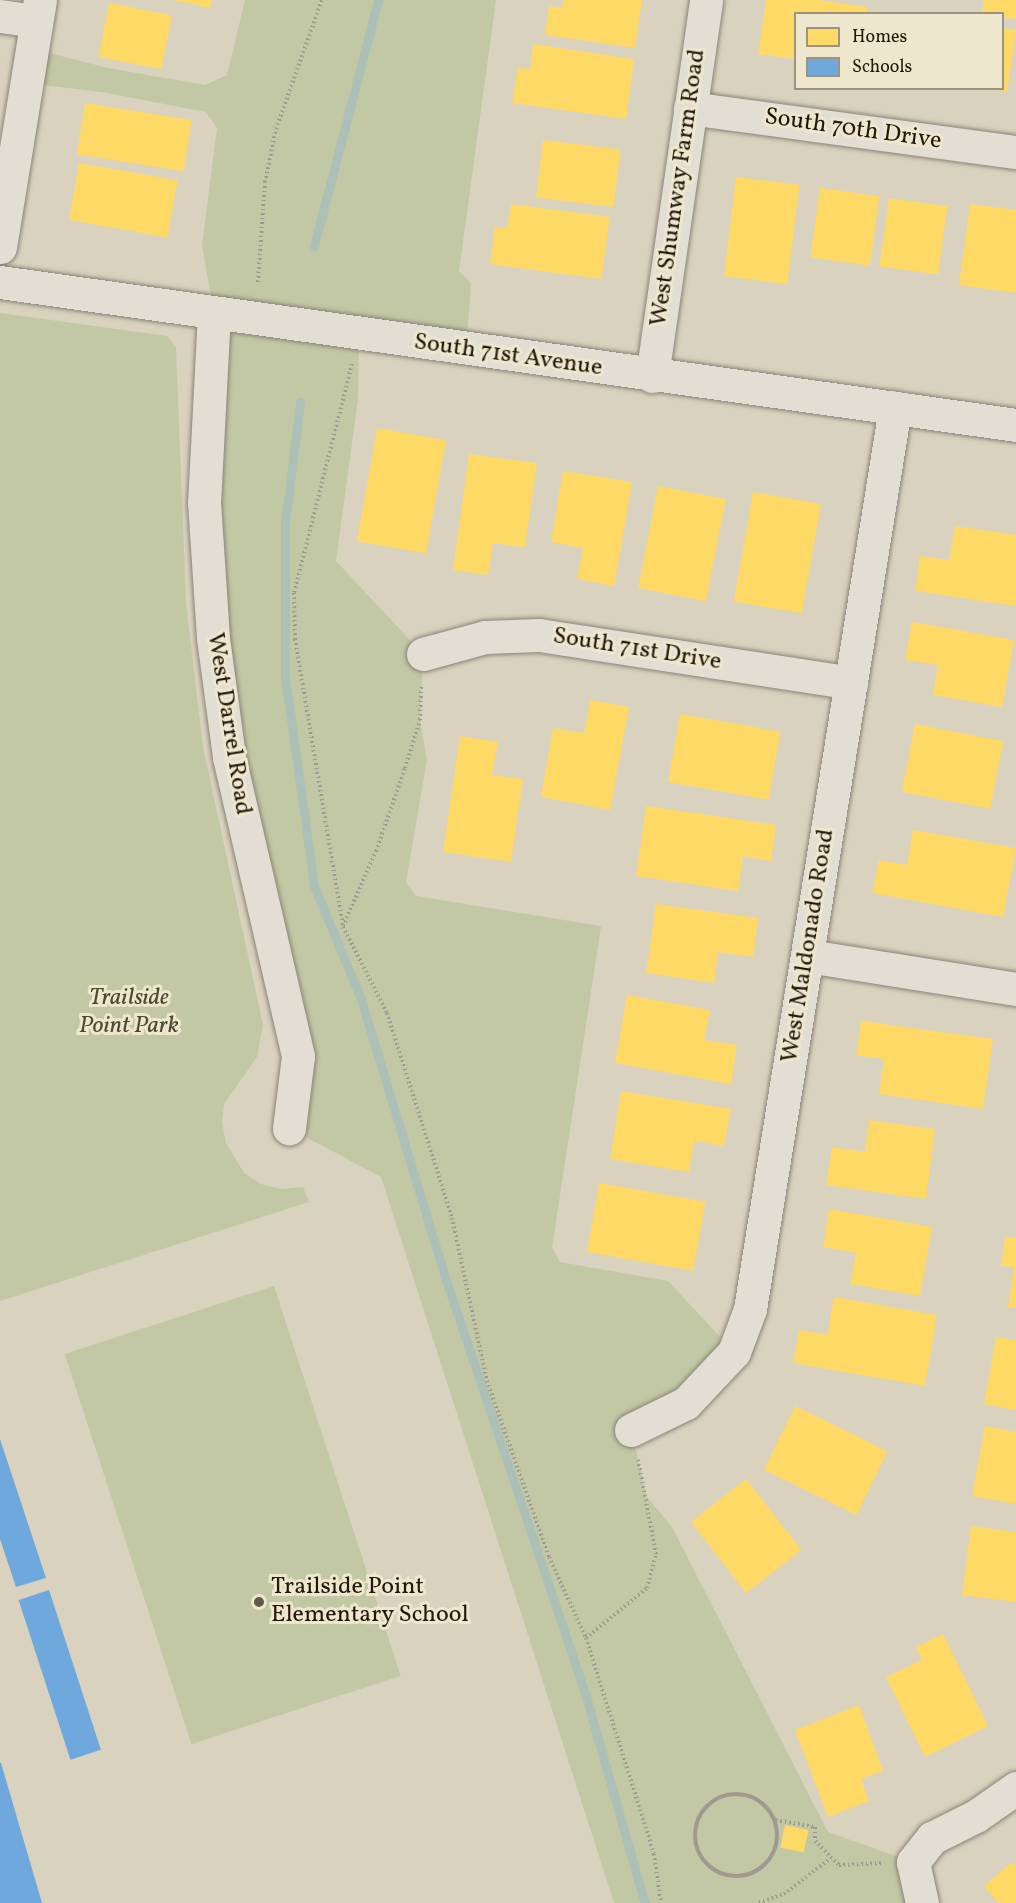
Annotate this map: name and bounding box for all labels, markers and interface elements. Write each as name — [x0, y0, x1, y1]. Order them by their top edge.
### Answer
legend — [794, 12, 1004, 90]
text: Homes — [852, 25, 907, 50]
street label: West Shumway Farm Road — [645, 47, 713, 329]
text: Schools — [852, 55, 912, 80]
street label: South 70th Drive — [763, 103, 943, 157]
street label: South 71st Avenue — [412, 329, 604, 383]
street label: South 71st Drive — [551, 622, 723, 678]
street label: West Darrel Road — [199, 631, 257, 817]
street label: West Maldonado Road — [776, 827, 842, 1065]
park label: Trailside Point Park — [79, 985, 179, 1041]
place label: Trailside Point Elementary School — [271, 1574, 469, 1630]
marker: Trailside Point Elementary School — [252, 1595, 266, 1609]

